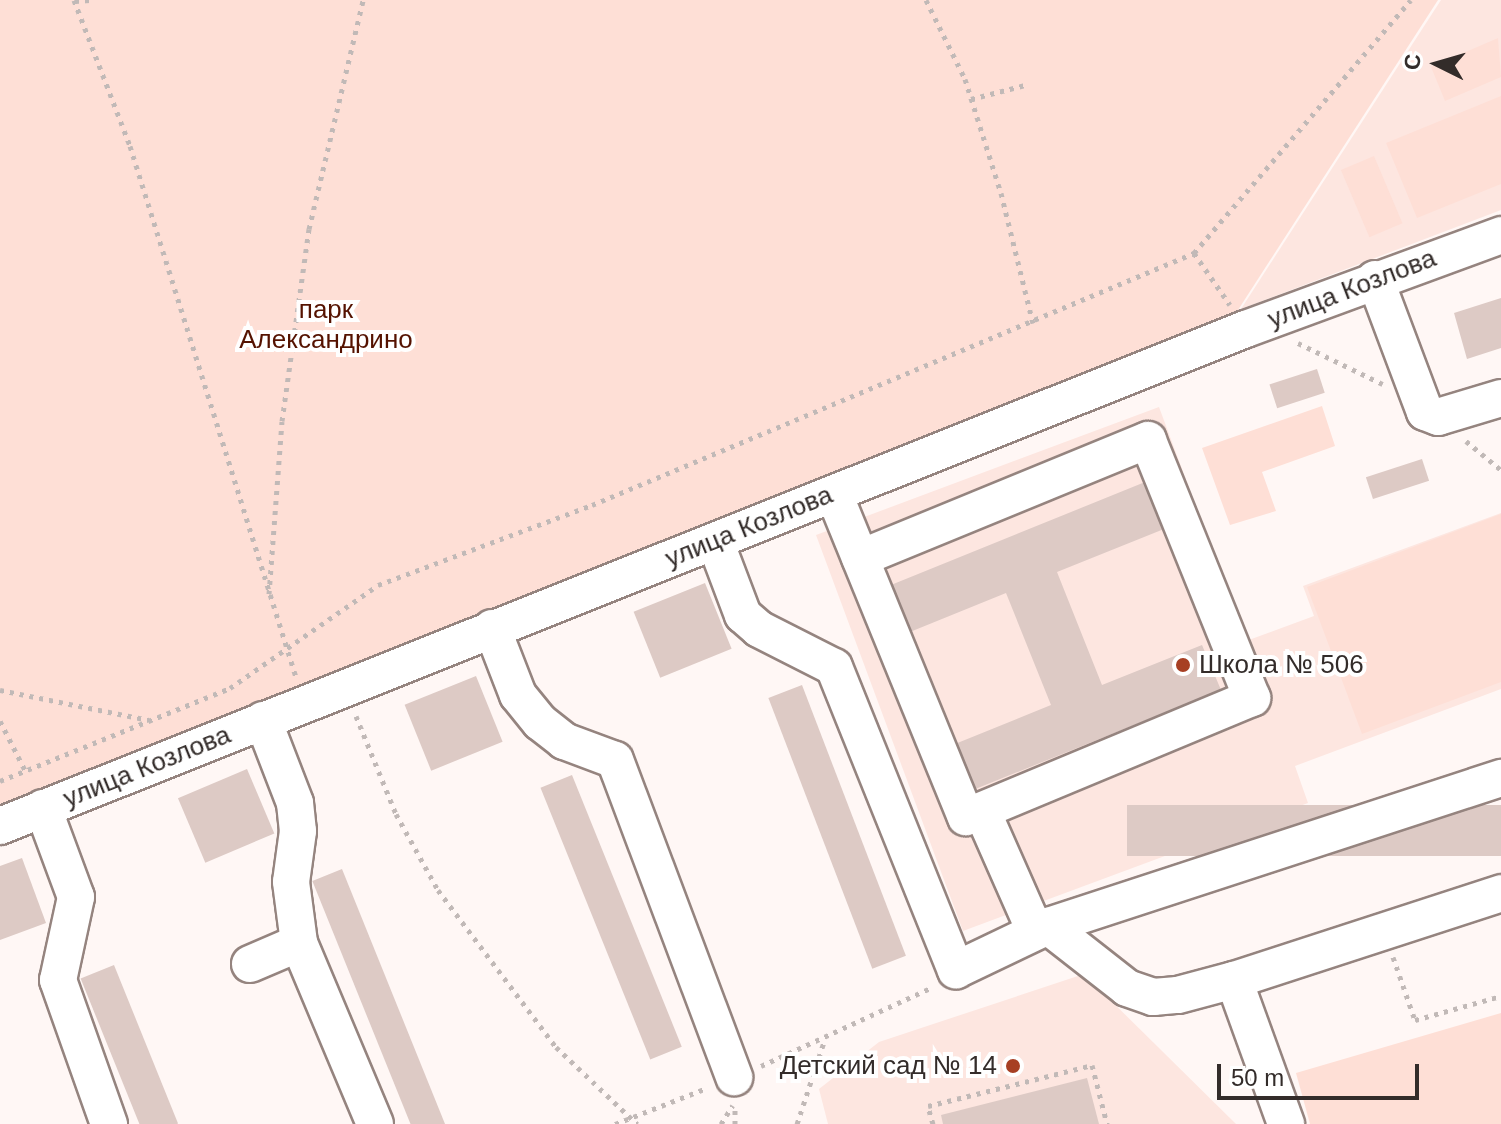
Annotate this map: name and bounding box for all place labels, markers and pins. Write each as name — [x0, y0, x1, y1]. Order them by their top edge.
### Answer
place label: Школа № 506 — [1199, 649, 1364, 681]
marker: Школа № 506 — [1174, 656, 1192, 674]
place label: Детский сад № 14 — [780, 1050, 997, 1082]
marker: Детский сад № 14 — [1004, 1057, 1022, 1075]

